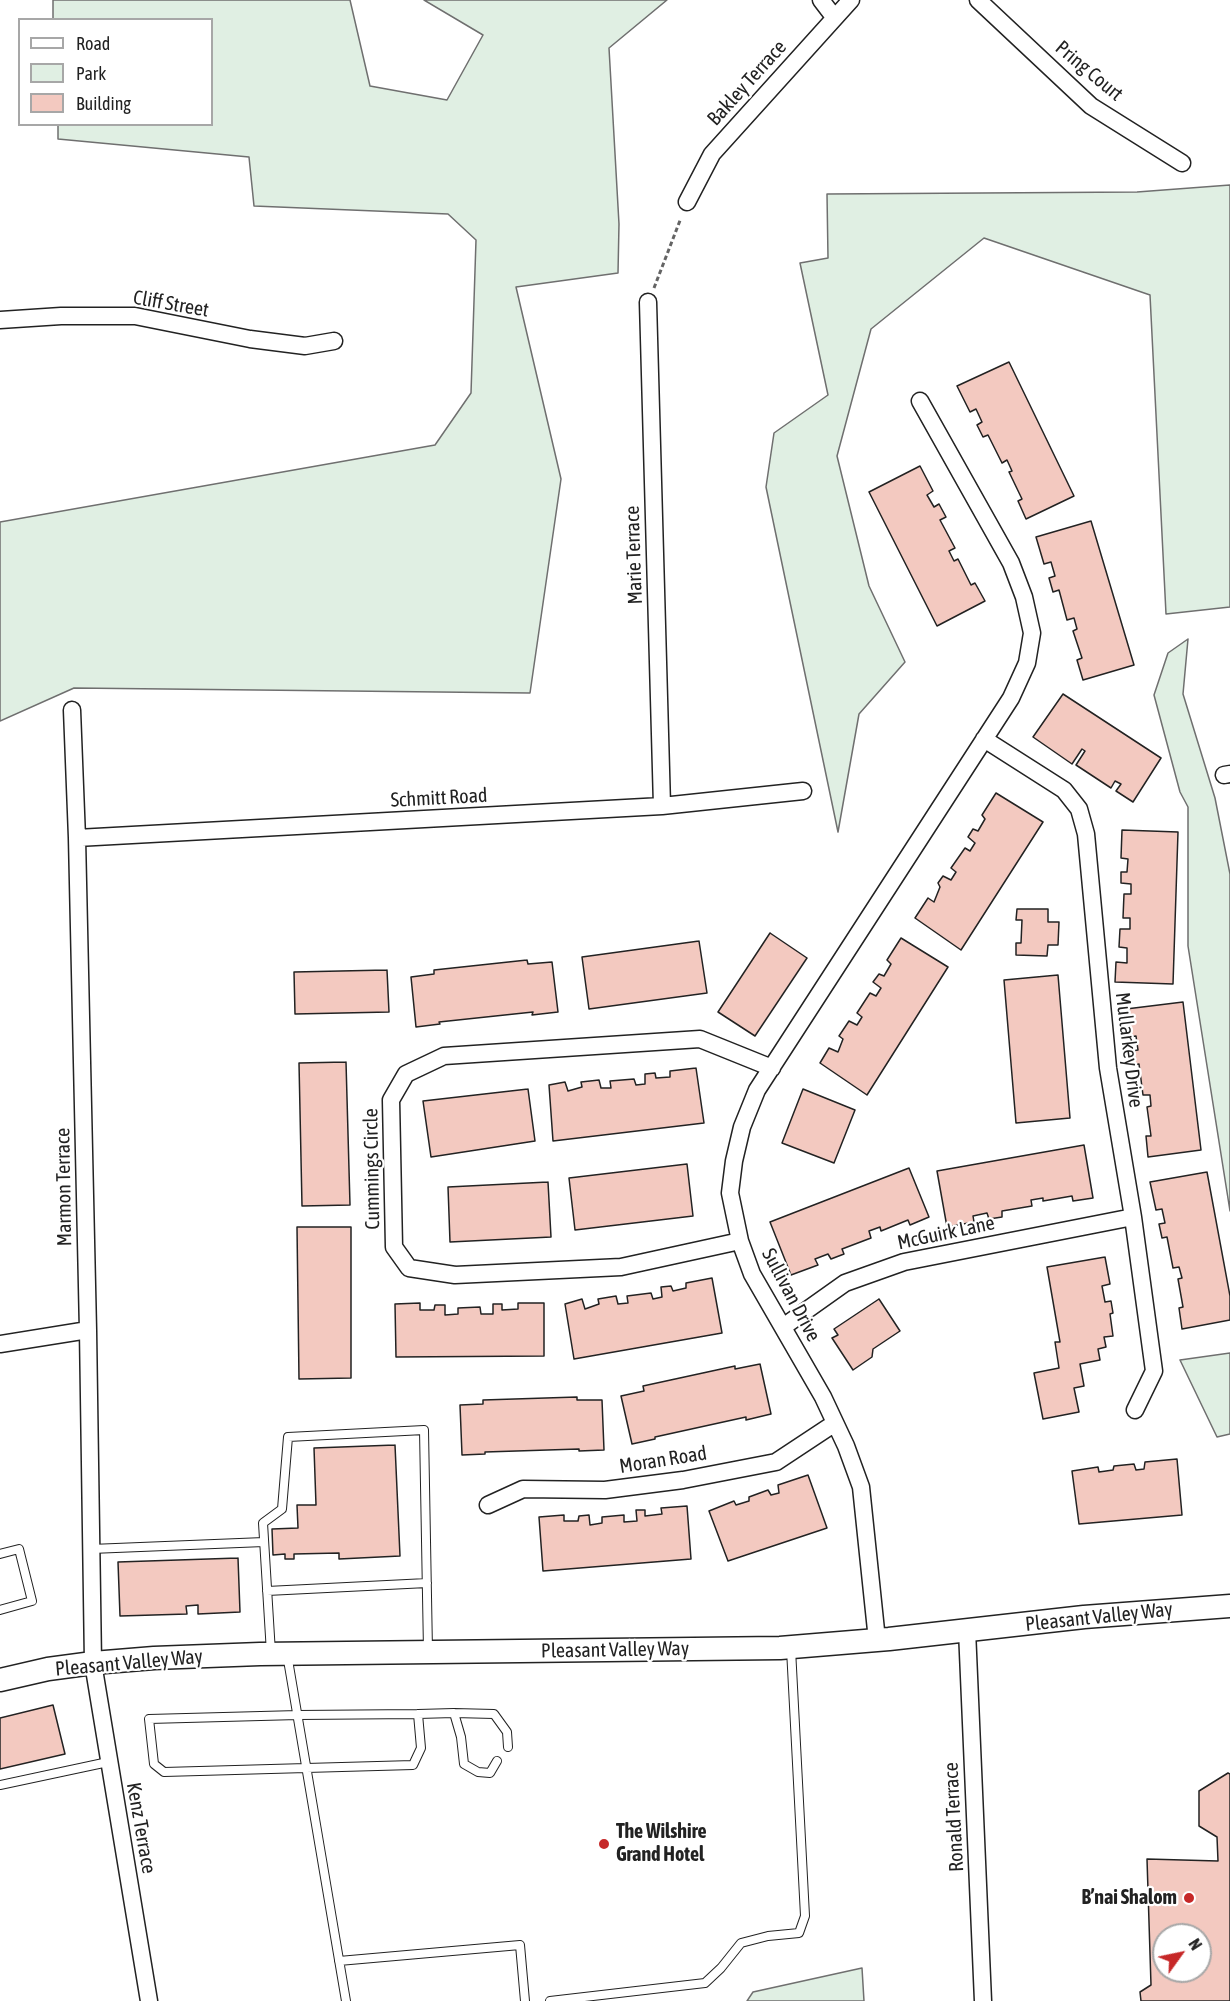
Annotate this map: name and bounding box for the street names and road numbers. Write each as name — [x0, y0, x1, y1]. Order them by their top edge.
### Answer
street label: Bakley Terrace — [702, 35, 792, 131]
street label: Pring Court — [1050, 36, 1128, 106]
street label: Cliff Street — [131, 286, 211, 322]
street label: Marie Terrace — [620, 505, 648, 605]
street label: Schmitt Road — [390, 783, 488, 813]
street label: Mullarkey Drive — [1110, 991, 1148, 1109]
street label: Cummings Circle — [359, 1108, 385, 1230]
street label: Marmon Terrace — [51, 1127, 77, 1247]
street label: McGuirk Lane — [895, 1211, 997, 1255]
street label: Sullivan Drive — [756, 1244, 826, 1346]
street label: Moran Road — [618, 1441, 708, 1479]
street label: Pleasant Valley Way — [1024, 1597, 1174, 1637]
street label: Pleasant Valley Way — [541, 1637, 689, 1663]
street label: Pleasant Valley Way — [54, 1645, 204, 1681]
street label: Ronald Terrace — [939, 1762, 969, 1872]
street label: Kenz Terrace — [121, 1781, 161, 1875]

